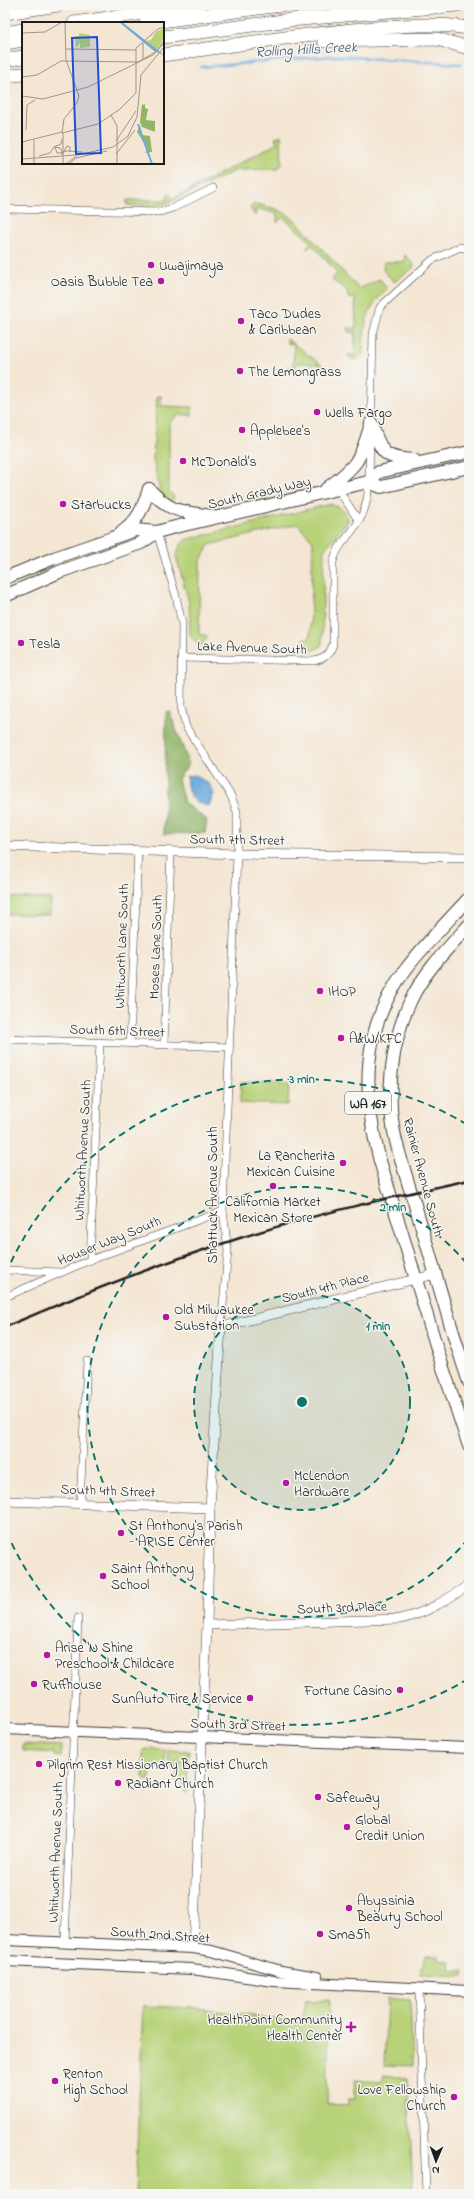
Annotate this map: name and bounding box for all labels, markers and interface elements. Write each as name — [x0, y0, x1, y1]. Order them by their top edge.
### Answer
inset map — [22, 22, 164, 164]
water label: Rolling Hills Creek — [255, 36, 359, 65]
place label: Uwajimaya — [159, 256, 224, 278]
marker: Uwajimaya — [146, 260, 156, 270]
place label: Oasis Bubble Tea — [51, 272, 153, 293]
marker: Oasis Bubble Tea — [156, 276, 166, 286]
place label: Taco Dudes & Caribbean — [249, 304, 321, 341]
marker: Taco Dudes & Caribbean — [236, 316, 246, 326]
place label: The Lemongrass — [248, 362, 341, 384]
marker: The Lemongrass — [235, 366, 245, 376]
place label: Wells Fargo — [325, 403, 392, 425]
marker: Wells Fargo — [312, 407, 322, 417]
place label: Applebee's — [250, 421, 311, 442]
marker: Applebee's — [237, 425, 247, 435]
place label: McDonald's — [191, 452, 257, 473]
marker: McDonald's — [178, 456, 188, 466]
street label: South Grady Way — [206, 471, 313, 516]
place label: Starbucks — [71, 495, 131, 516]
marker: Starbucks — [58, 499, 68, 509]
place label: Tesla — [29, 634, 60, 655]
street label: Lake Avenue South — [197, 636, 307, 661]
marker: Tesla — [16, 638, 26, 648]
street label: South 7th Street — [189, 829, 285, 852]
street label: Whitworth Lane South — [110, 883, 135, 1009]
street label: Moses Lane South — [144, 894, 169, 1000]
place label: IHOP — [328, 982, 357, 1003]
marker: IHOP — [315, 986, 325, 996]
street label: South 6th Street — [69, 1019, 165, 1044]
place label: A&W/KFC — [349, 1029, 402, 1050]
marker: A&W/KFC — [336, 1033, 346, 1043]
text: 3 min — [288, 1071, 315, 1089]
street label: Whitworth Avenue South — [69, 1079, 98, 1221]
road number: WA 167 — [345, 1092, 391, 1114]
street label: Rainier Avenue South — [397, 1116, 449, 1239]
street label: Shattuck Avenue South — [203, 1126, 224, 1264]
place label: La Rancherita Mexican Cuisine — [246, 1146, 336, 1183]
marker: La Rancherita Mexican Cuisine — [338, 1158, 348, 1168]
marker: California Market Mexican Store — [268, 1181, 278, 1191]
place label: California Market Mexican Store — [225, 1192, 321, 1229]
text: 2 min — [379, 1199, 406, 1217]
street label: Houser Way South — [55, 1211, 165, 1273]
street label: South 4th Place — [279, 1267, 372, 1309]
place label: Old Milwaukee Substation — [174, 1300, 254, 1337]
marker: Old Milwaukee Substation — [161, 1312, 171, 1322]
text: 1 min — [366, 1318, 390, 1336]
centre of rings — [295, 1395, 309, 1409]
place label: McLendon Hardware — [294, 1466, 350, 1503]
marker: McLendon Hardware — [281, 1478, 291, 1488]
street label: South 4th Street — [60, 1479, 156, 1504]
place label: St Anthony's Parish - ARISE Center — [129, 1516, 243, 1553]
marker: St Anthony's Parish - ARISE Center — [116, 1528, 126, 1538]
place label: Saint Anthony School — [111, 1559, 194, 1596]
marker: Saint Anthony School — [98, 1571, 108, 1581]
street label: South 3rd Place — [297, 1596, 388, 1621]
place label: Arise 'N Shine Preschool & Childcare — [55, 1638, 175, 1675]
marker: Arise 'N Shine Preschool & Childcare — [42, 1650, 52, 1660]
place label: Ruffhouse — [42, 1675, 102, 1696]
marker: Ruffhouse — [29, 1679, 39, 1689]
place label: Fortune Casino — [303, 1681, 392, 1702]
marker: Fortune Casino — [395, 1685, 405, 1695]
place label: SunAuto Tire & Service — [112, 1689, 243, 1710]
marker: SunAuto Tire & Service — [245, 1693, 255, 1703]
street label: South 3rd Street — [190, 1713, 287, 1738]
place label: Pilgrim Rest Missionary Baptist Church — [47, 1755, 268, 1777]
marker: Pilgrim Rest Missionary Baptist Church — [34, 1759, 44, 1769]
place label: Radiant Church — [126, 1774, 214, 1795]
marker: Radiant Church — [113, 1778, 123, 1788]
street label: Whitworth Avenue South — [44, 1781, 69, 1923]
place label: Safeway — [326, 1788, 380, 1810]
marker: Safeway — [313, 1792, 323, 1802]
place label: Global Credit Union — [355, 1810, 424, 1847]
marker: Global Credit Union — [342, 1822, 352, 1832]
place label: Abyssinia Beauty School — [356, 1891, 443, 1929]
marker: Abyssinia Beauty School — [344, 1903, 354, 1913]
street label: South 2nd Street — [109, 1922, 211, 1949]
place label: Sma5h — [328, 1925, 370, 1946]
marker: Sma5h — [315, 1929, 325, 1939]
place label: HealthPoint Community Health Center — [208, 2010, 343, 2047]
marker: HealthPoint Community Health Center — [345, 2021, 357, 2033]
place label: Renton High School — [63, 2064, 128, 2102]
marker: Renton High School — [50, 2076, 60, 2086]
place label: Love Fellowship Church — [358, 2080, 446, 2117]
marker: Love Fellowship Church — [449, 2092, 459, 2102]
north arrow — [416, 2141, 456, 2181]
text: N — [432, 2162, 440, 2178]

